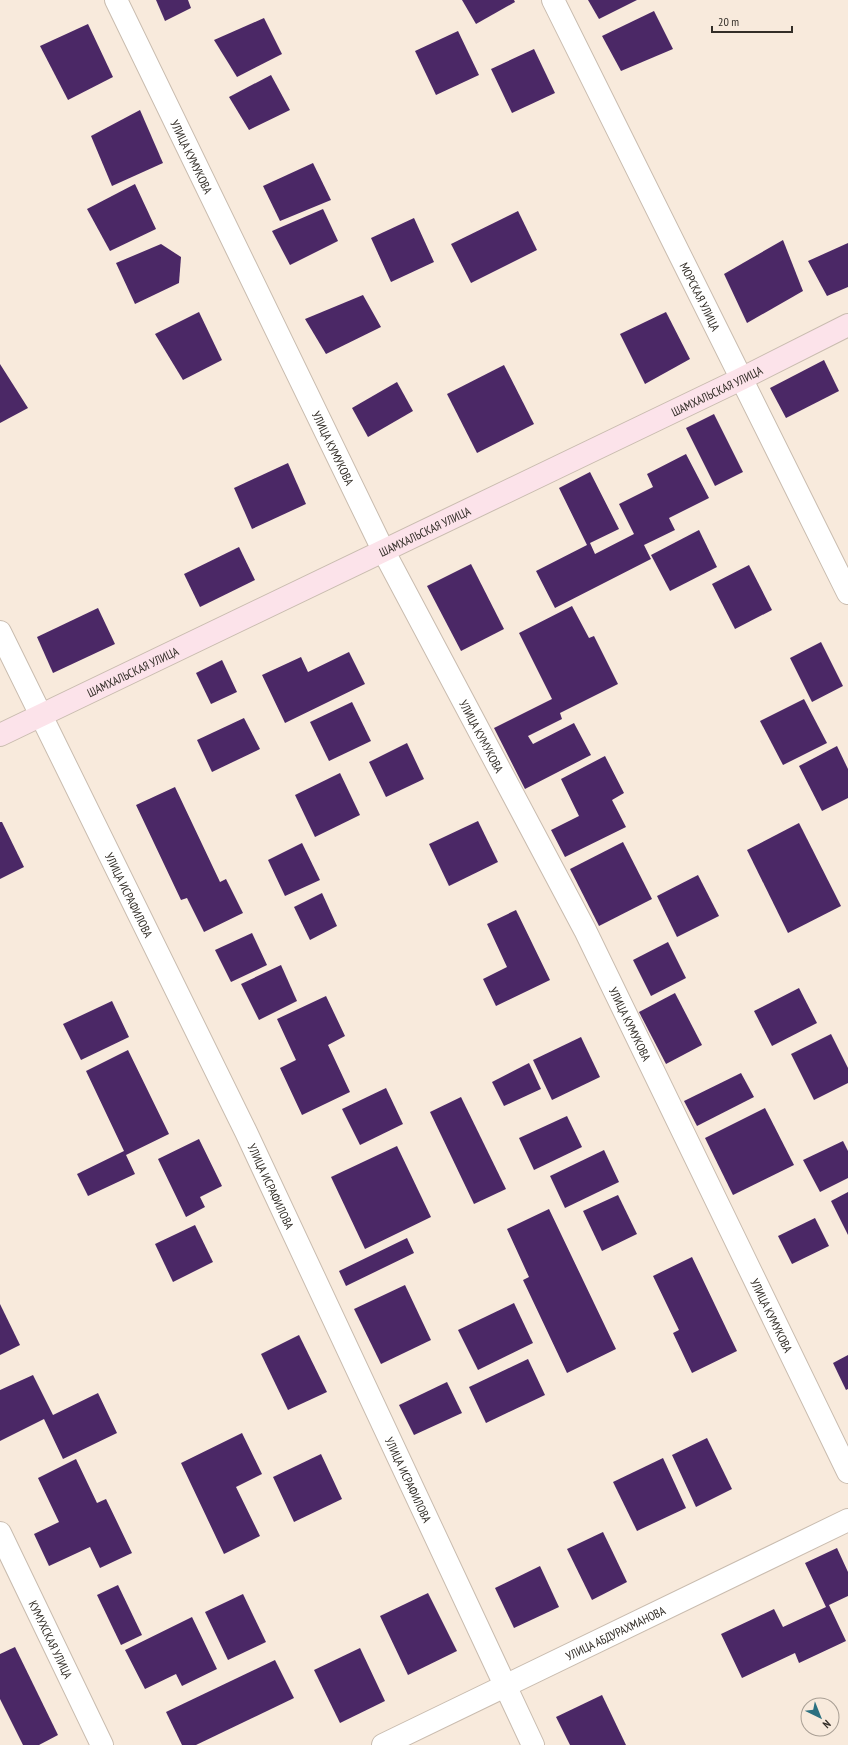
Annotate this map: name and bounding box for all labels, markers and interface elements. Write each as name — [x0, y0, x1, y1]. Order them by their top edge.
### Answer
scale bar — [712, 8, 792, 34]
text: 20 m — [718, 14, 739, 29]
street label: УЛИЦА КУМУКОВА — [168, 117, 216, 196]
street label: МОРСКАЯ УЛИЦА — [677, 260, 724, 333]
street label: ШАМХАЛЬСКАЯ УЛИЦА — [668, 362, 765, 419]
street label: УЛИЦА КУМУКОВА — [309, 409, 358, 488]
street label: ШАМХАЛЬСКАЯ УЛИЦА — [376, 503, 473, 559]
street label: ШАМХАЛЬСКАЯ УЛИЦА — [84, 643, 181, 700]
street label: УЛИЦА КУМУКОВА — [456, 697, 507, 775]
street label: УЛИЦА ИСРАФИЛОВА — [102, 850, 157, 940]
street label: УЛИЦА КУМУКОВА — [606, 984, 655, 1063]
street label: УЛИЦА ИСРАФИЛОВА — [245, 1141, 298, 1232]
street label: УЛИЦА КУМУКОВА — [748, 1276, 796, 1355]
street label: УЛИЦА ИСРАФИЛОВА — [382, 1434, 435, 1525]
street label: КУМУХСКАЯ УЛИЦА — [26, 1598, 76, 1681]
street label: УЛИЦА АБДУРАХМАНОВА — [563, 1602, 668, 1663]
north arrow — [800, 1697, 840, 1737]
text: N — [820, 1717, 834, 1731]

